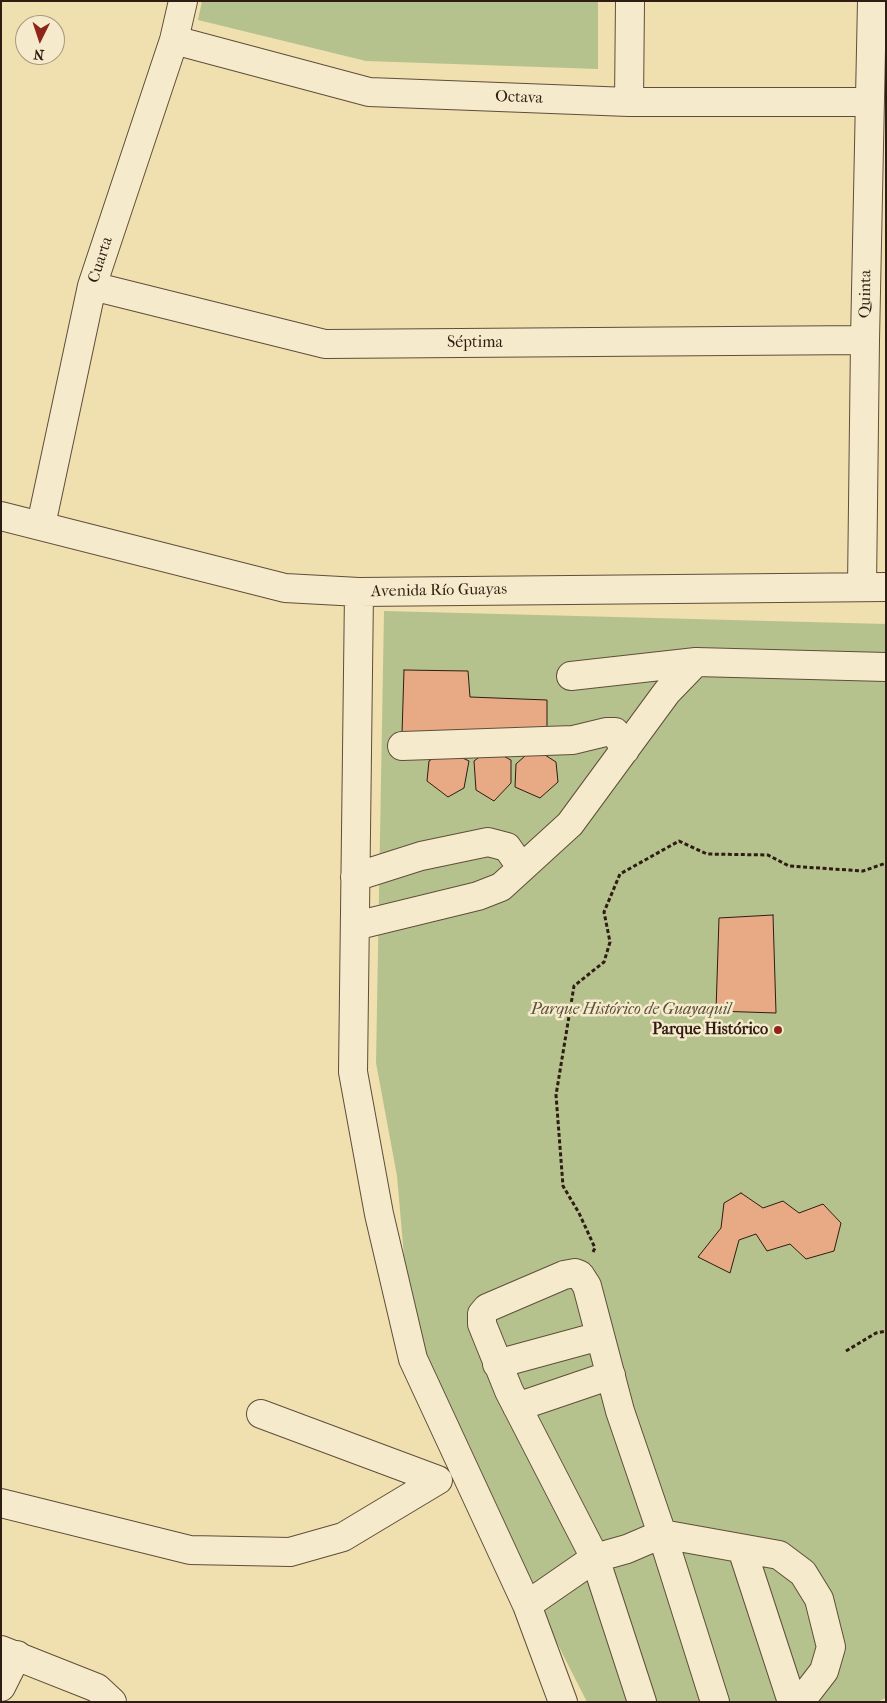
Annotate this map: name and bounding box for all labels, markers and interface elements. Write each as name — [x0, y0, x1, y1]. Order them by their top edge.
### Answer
north arrow — [15, 15, 65, 65]
text: N — [33, 46, 45, 63]
street label: Octava — [495, 88, 543, 108]
street label: Cuarta — [85, 235, 117, 285]
street label: Quinta — [856, 270, 876, 318]
street label: Séptima — [447, 333, 503, 353]
street label: Avenida Río Guayas — [371, 580, 507, 602]
park label: Parque Histórico de Guayaquil — [531, 1000, 731, 1020]
place label: Parque Histórico — [652, 1020, 768, 1040]
marker: Parque Histórico — [772, 1024, 784, 1036]

